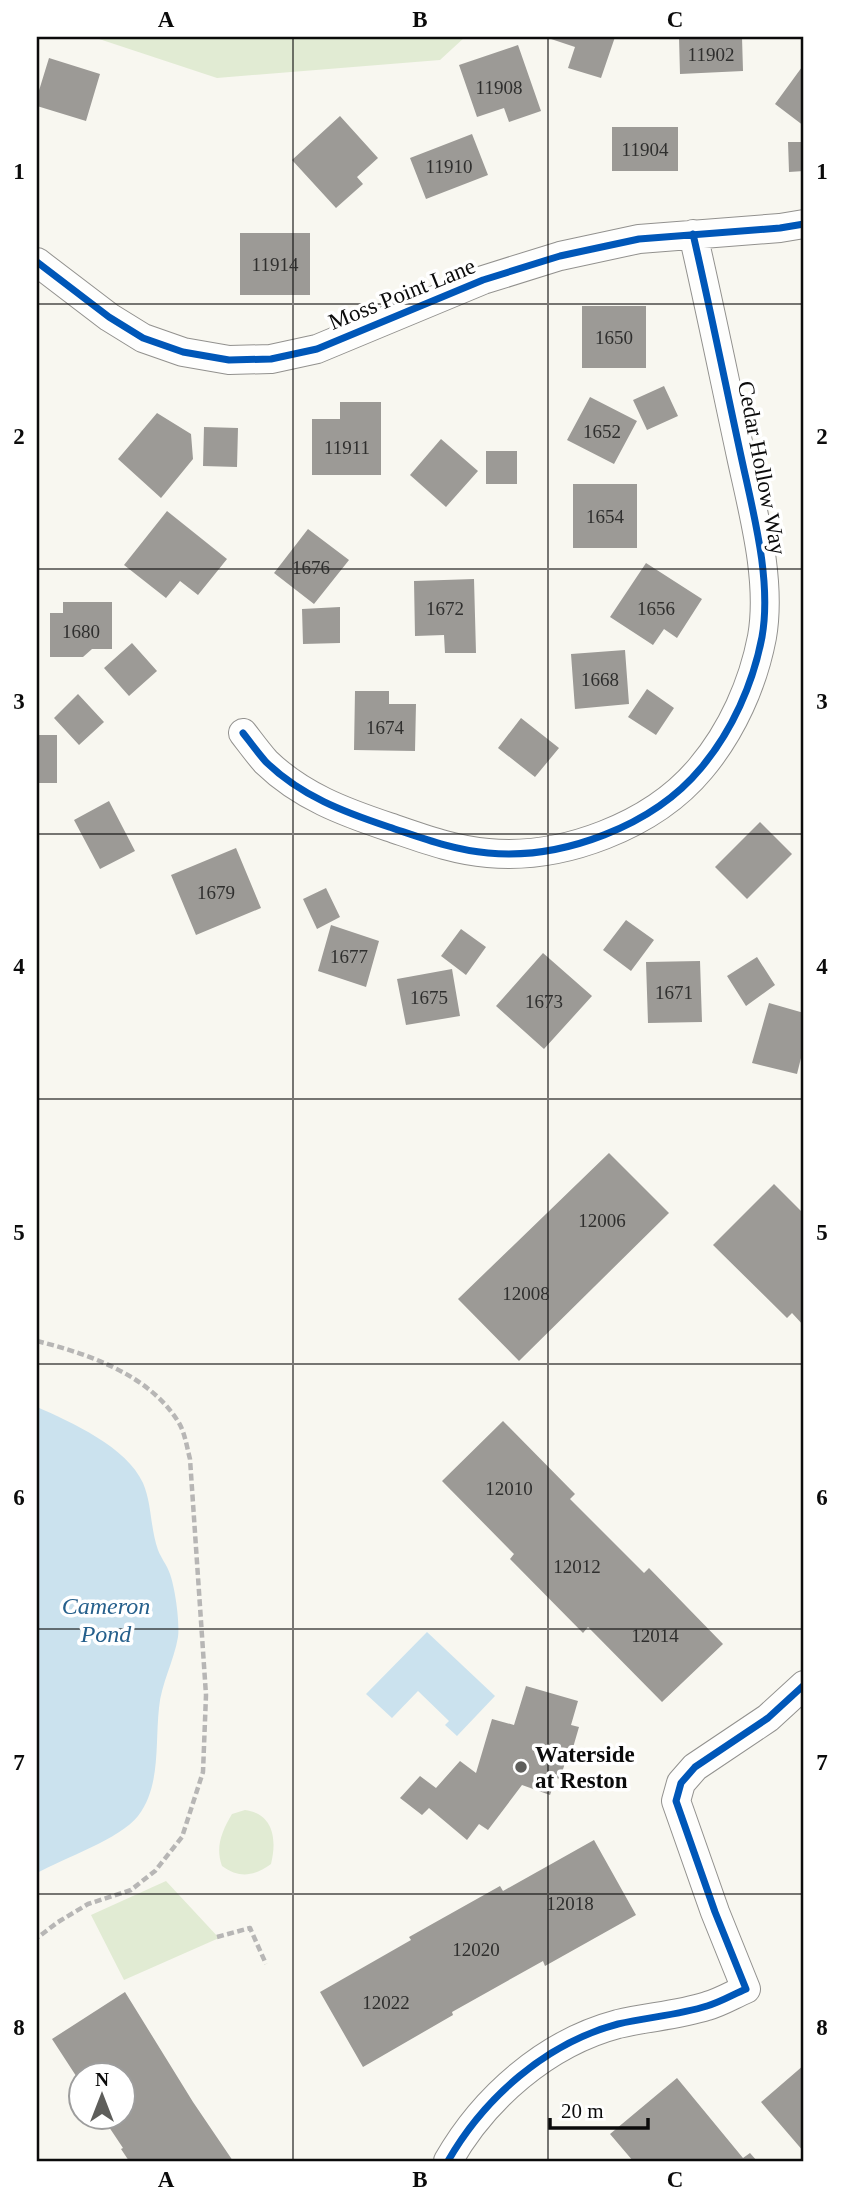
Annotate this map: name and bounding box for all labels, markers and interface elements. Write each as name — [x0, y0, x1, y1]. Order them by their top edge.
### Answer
text: A — [158, 7, 175, 32]
text: B — [412, 7, 428, 32]
text: C — [667, 7, 683, 32]
house number: 11902 — [688, 44, 734, 65]
house number: 11908 — [476, 77, 522, 98]
house number: 11904 — [622, 139, 669, 160]
house number: 11910 — [426, 156, 472, 177]
text: 1 — [13, 159, 25, 184]
text: 1 — [816, 159, 828, 184]
street label: Moss Point Lane — [325, 253, 479, 335]
house number: 11914 — [252, 254, 299, 275]
house number: 1650 — [595, 327, 633, 348]
street label: Cedar Hollow Way — [733, 379, 791, 558]
house number: 1652 — [583, 421, 621, 442]
text: 2 — [13, 424, 25, 449]
text: 2 — [816, 424, 828, 449]
house number: 11911 — [324, 437, 370, 458]
house number: 1654 — [586, 506, 625, 527]
house number: 1676 — [292, 557, 330, 578]
house number: 1672 — [426, 598, 464, 619]
house number: 1656 — [637, 598, 675, 619]
house number: 1680 — [62, 621, 100, 642]
house number: 1668 — [581, 669, 619, 690]
text: 3 — [13, 689, 25, 714]
text: 3 — [816, 689, 828, 714]
house number: 1674 — [366, 717, 405, 738]
house number: 1679 — [197, 882, 235, 903]
house number: 1677 — [330, 946, 368, 967]
text: 4 — [13, 954, 25, 979]
text: 4 — [816, 954, 828, 979]
house number: 1671 — [655, 982, 693, 1003]
house number: 1675 — [410, 987, 448, 1008]
house number: 1673 — [525, 991, 563, 1012]
house number: 12006 — [578, 1210, 626, 1231]
text: 5 — [13, 1220, 25, 1245]
text: 5 — [816, 1220, 828, 1245]
house number: 12008 — [502, 1283, 550, 1304]
house number: 12010 — [485, 1478, 533, 1499]
text: 6 — [13, 1485, 25, 1510]
text: 6 — [816, 1485, 828, 1510]
house number: 12012 — [553, 1556, 601, 1577]
water label: Cameron Pond — [62, 1593, 150, 1647]
house number: 12014 — [631, 1625, 679, 1646]
place label: Waterside at Reston — [535, 1742, 635, 1793]
text: 7 — [13, 1750, 25, 1775]
text: 7 — [816, 1750, 828, 1775]
marker: Waterside at Reston — [513, 1759, 529, 1775]
house number: 12018 — [546, 1893, 594, 1914]
house number: 12020 — [452, 1939, 500, 1960]
house number: 12022 — [362, 1992, 410, 2013]
text: 8 — [13, 2015, 25, 2040]
text: 8 — [816, 2015, 828, 2040]
north arrow — [66, 2062, 136, 2132]
text: N — [95, 2069, 109, 2090]
scale bar — [550, 2086, 648, 2130]
text: 20 m — [561, 2099, 604, 2123]
text: A — [158, 2167, 175, 2192]
text: B — [412, 2167, 428, 2192]
text: C — [667, 2167, 683, 2192]

